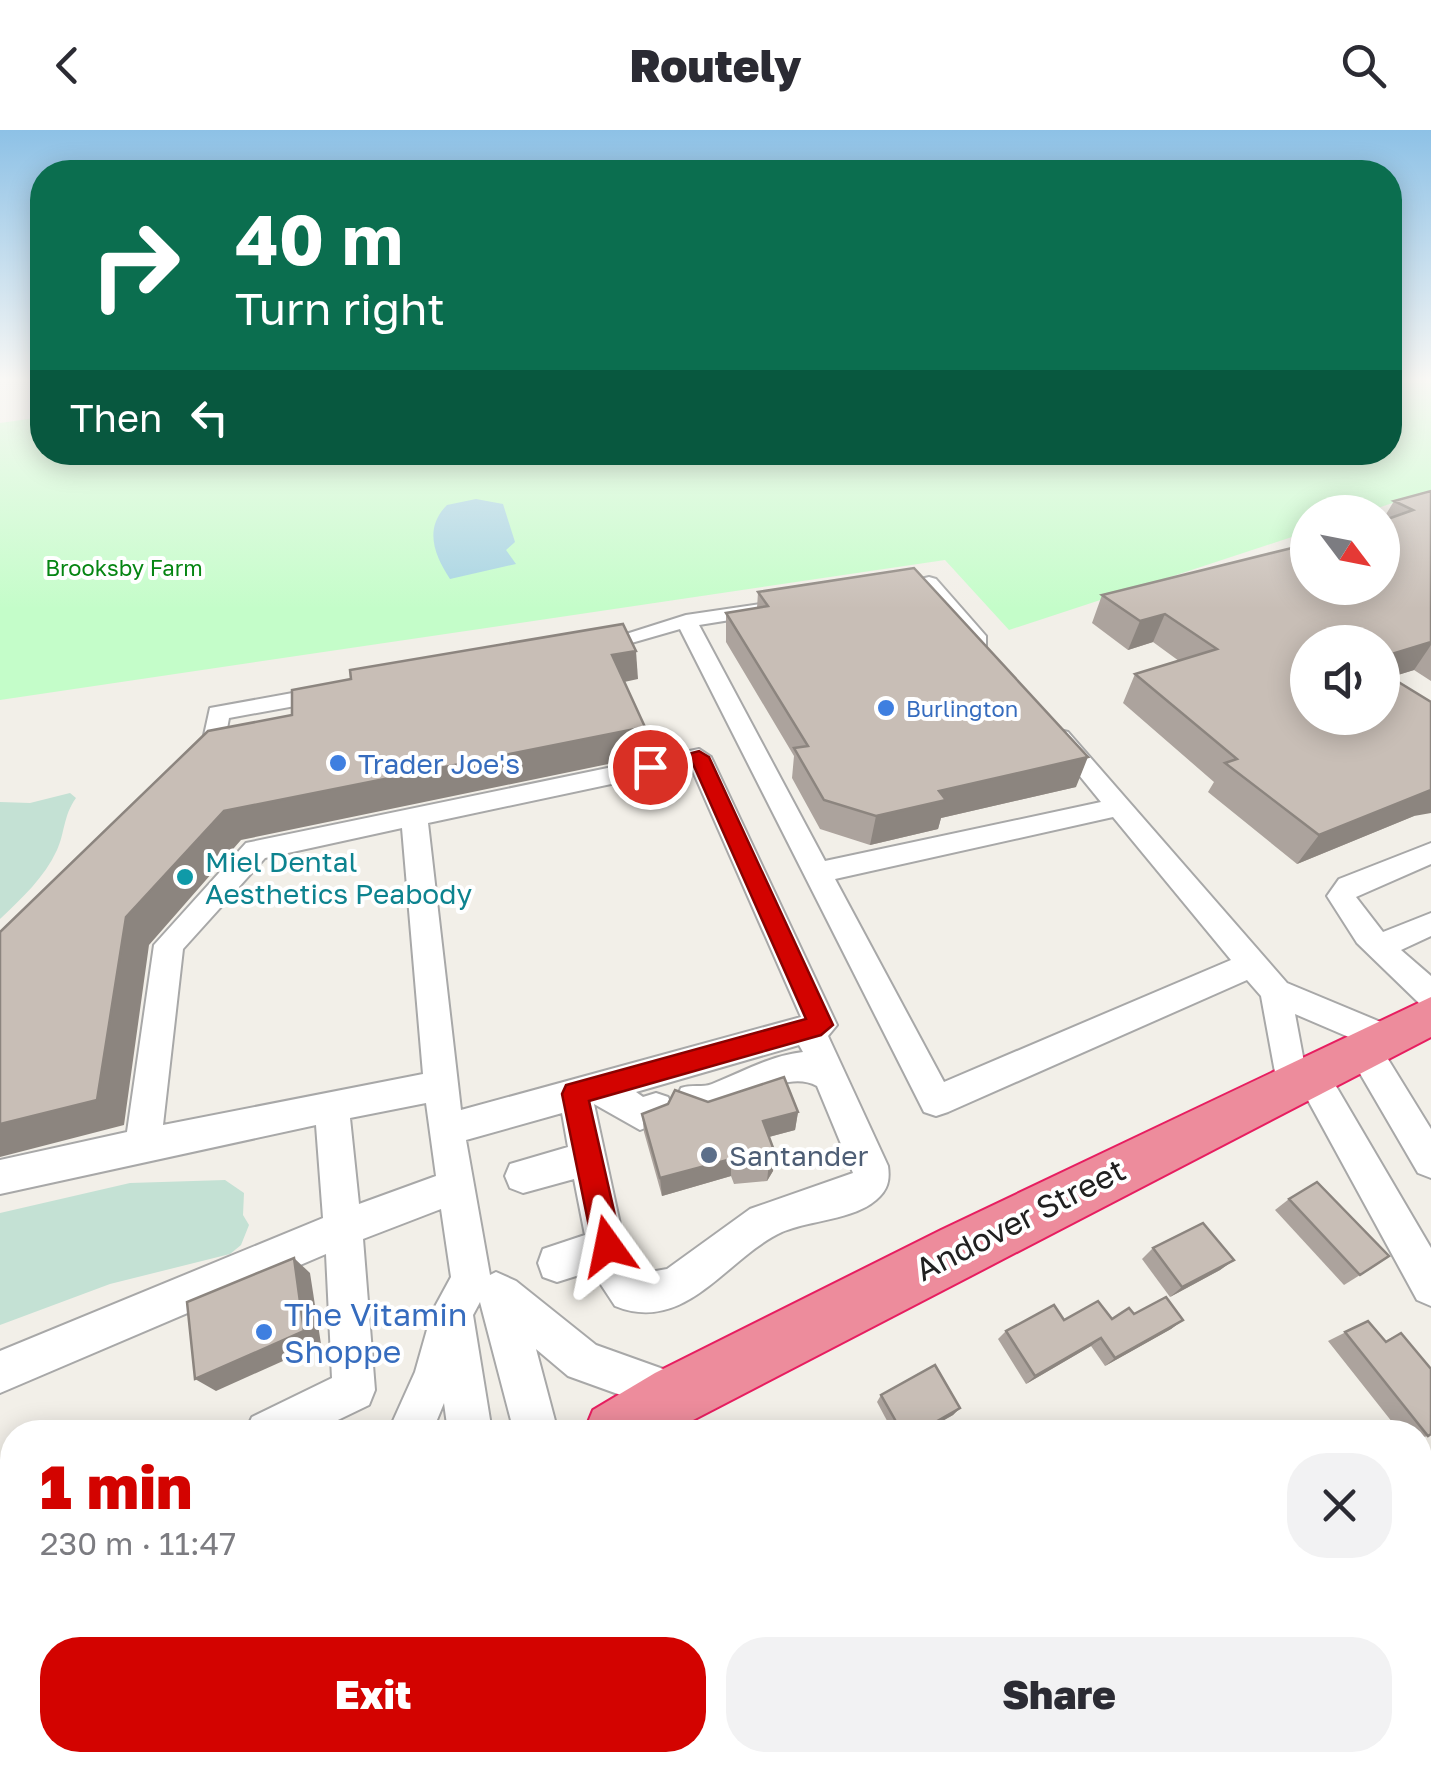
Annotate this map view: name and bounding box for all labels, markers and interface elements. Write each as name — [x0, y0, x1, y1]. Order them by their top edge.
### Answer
icon: back — [40, 38, 95, 93]
text: Routely — [629, 38, 802, 92]
icon: search — [1336, 38, 1391, 93]
text: 40 m — [235, 196, 403, 280]
icon: right — [70, 200, 200, 330]
text: Turn right — [235, 281, 445, 335]
icon: left — [182, 390, 237, 445]
text: Then — [70, 395, 162, 440]
north arrow — [1290, 495, 1400, 605]
map controls — [1290, 495, 1400, 735]
park label: Brooksby Farm — [45, 554, 203, 581]
button: sound — [1290, 625, 1400, 735]
place label: Burlington — [906, 695, 1018, 722]
marker: Burlington — [875, 697, 897, 719]
pin — [608, 725, 693, 810]
icon: arrive — [623, 740, 678, 795]
place label: Trader Joe's — [358, 747, 520, 780]
marker: Trader Joe's — [327, 752, 349, 774]
place label: Miel Dental Aesthetics Peabody — [205, 845, 472, 910]
marker: Miel Dental Aesthetics Peabody — [174, 866, 196, 888]
place label: Santander — [729, 1139, 868, 1172]
marker: Santander — [698, 1144, 720, 1166]
street label: Andover Street — [909, 1150, 1131, 1288]
position arrow — [556, 1194, 660, 1298]
place label: The Vitamin Shoppe — [284, 1295, 468, 1370]
marker: The Vitamin Shoppe — [253, 1321, 275, 1343]
text: 1 min — [40, 1450, 192, 1522]
button: close — [1287, 1453, 1392, 1558]
text: 230 m · 11:47 — [40, 1524, 236, 1562]
button: Exit — [40, 1637, 706, 1752]
button: Share — [726, 1637, 1392, 1752]

